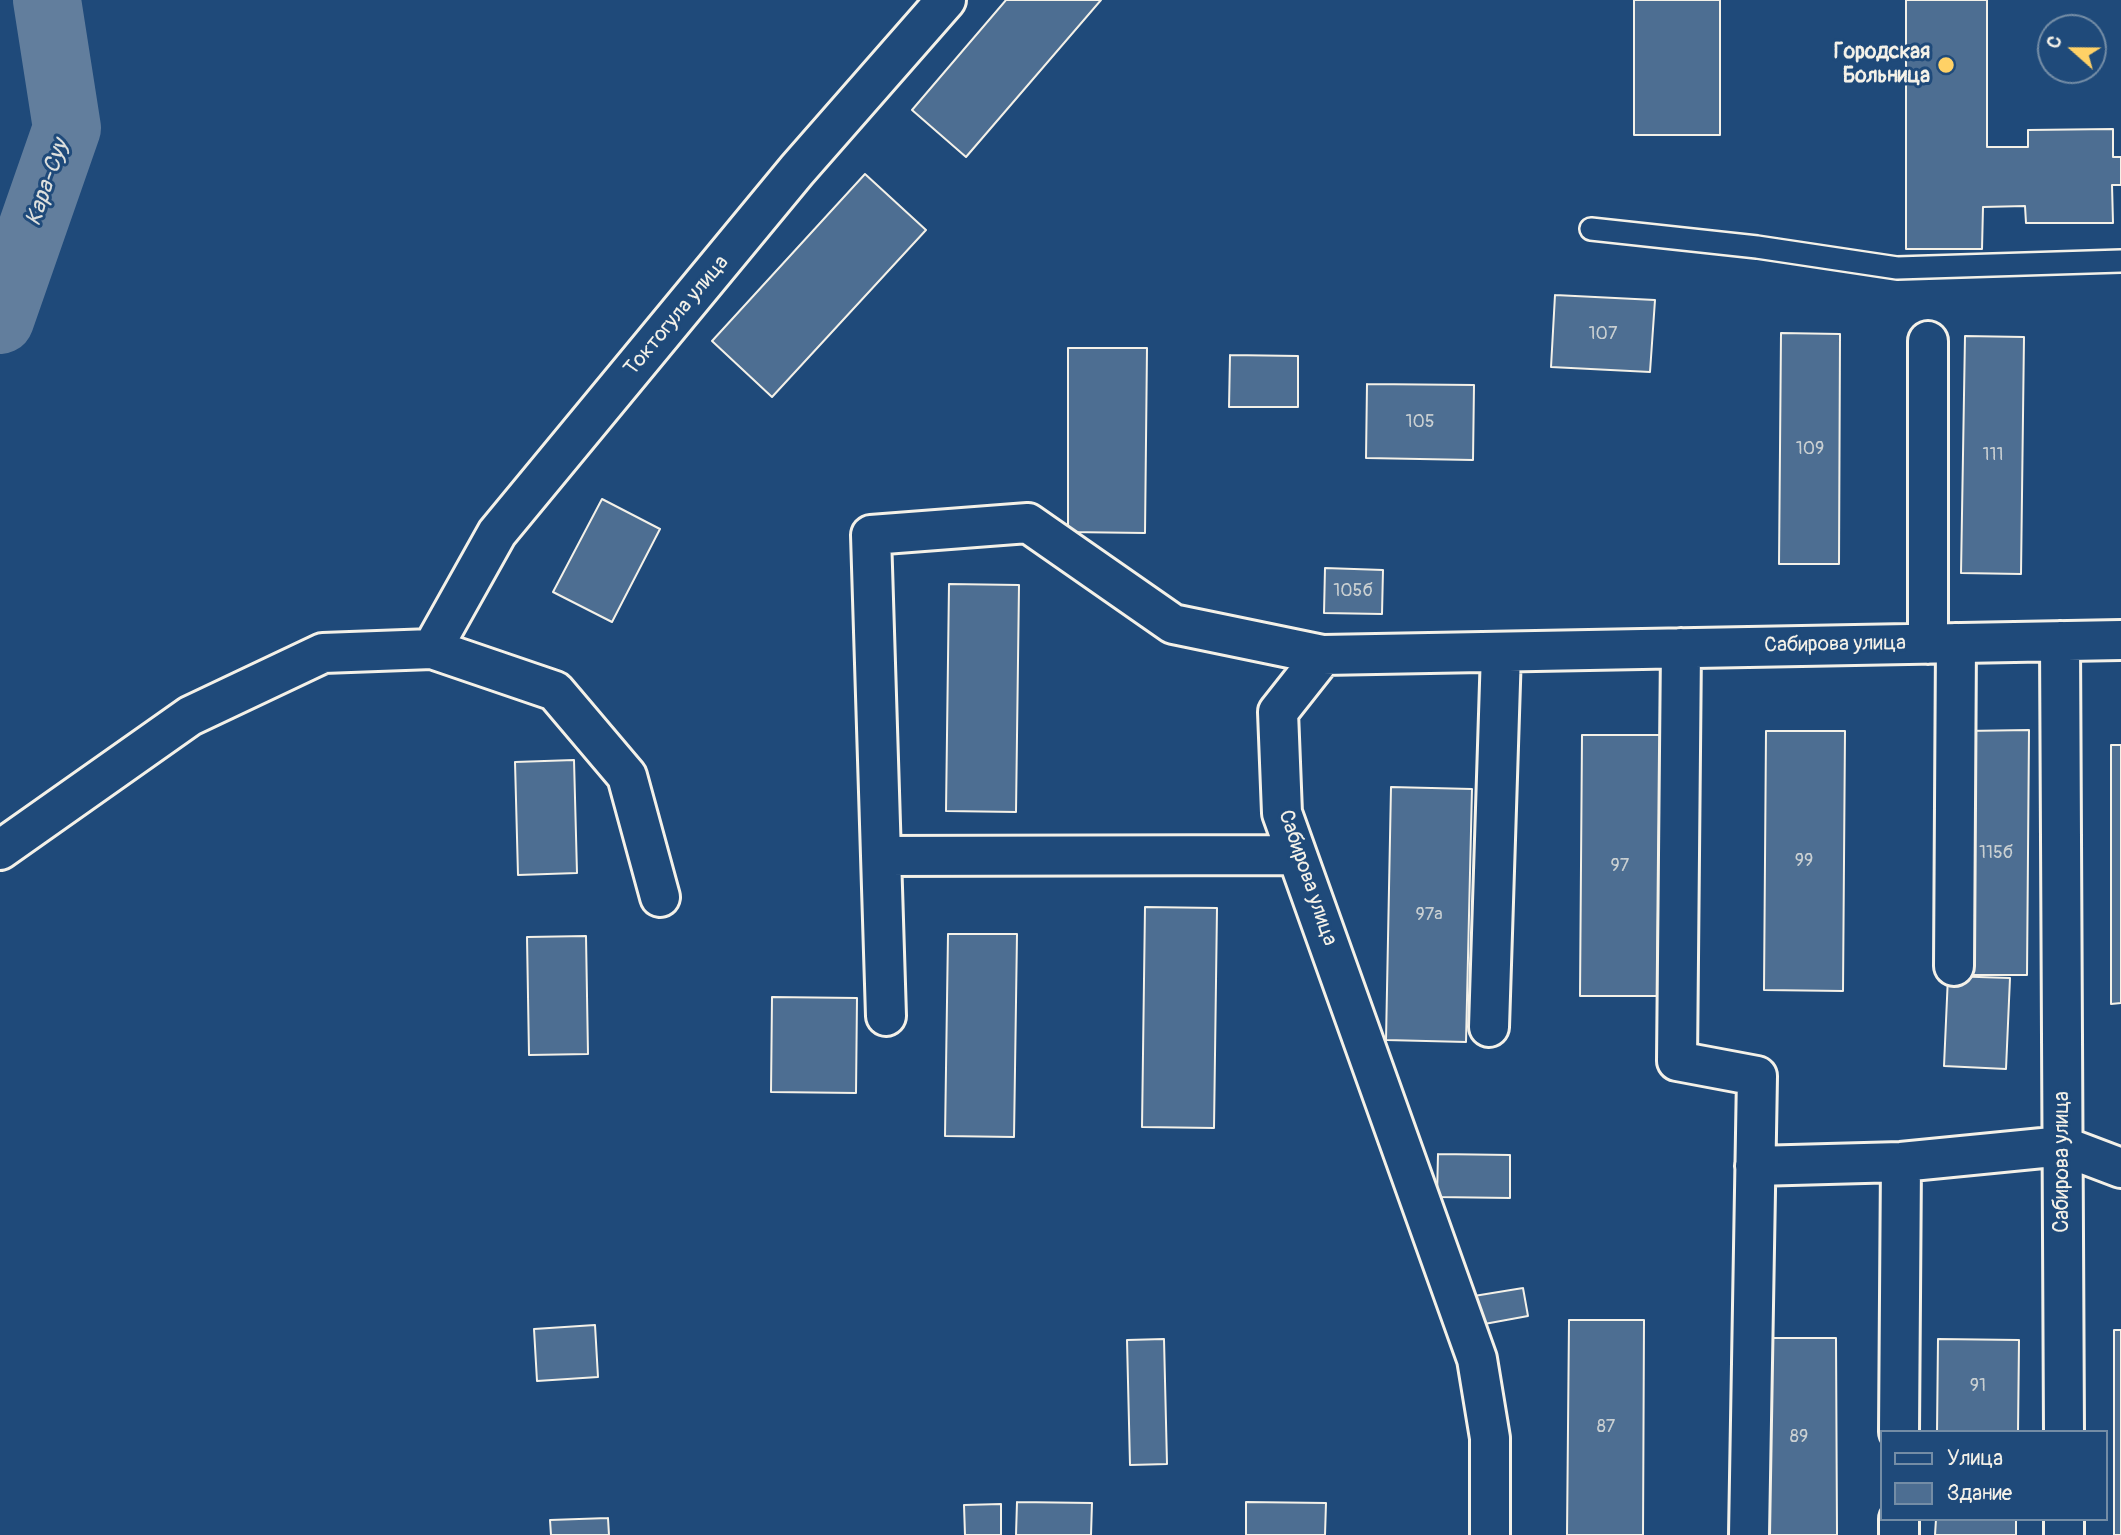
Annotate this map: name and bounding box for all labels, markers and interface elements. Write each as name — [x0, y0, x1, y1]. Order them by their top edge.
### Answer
north arrow — [2037, 14, 2107, 84]
text: С — [2041, 32, 2068, 52]
place label: Городская Больница — [1834, 40, 1930, 90]
marker: Городская Больница — [1936, 55, 1956, 75]
water label: Кара-Суу — [20, 136, 76, 230]
street label: Токтогула улица — [619, 251, 735, 381]
house number: 107 — [1589, 323, 1617, 345]
house number: 105 — [1405, 411, 1435, 433]
house number: 109 — [1796, 438, 1824, 460]
house number: 111 — [1982, 444, 2004, 466]
house number: 105б — [1333, 580, 1373, 602]
street label: Сабирова улица — [1764, 631, 1906, 659]
street label: Сабирова улица — [1272, 807, 1342, 949]
house number: 115б — [1979, 842, 2013, 864]
house number: 99 — [1795, 850, 1813, 872]
house number: 97 — [1611, 855, 1629, 877]
house number: 97а — [1415, 904, 1443, 926]
street label: Сабирова улица — [2050, 1091, 2076, 1233]
house number: 91 — [1970, 1375, 1986, 1397]
house number: 87 — [1597, 1416, 1615, 1438]
house number: 89 — [1790, 1426, 1808, 1448]
legend — [1880, 1430, 2107, 1521]
text: Улица — [1947, 1445, 2003, 1472]
text: Здание — [1947, 1480, 2012, 1507]

